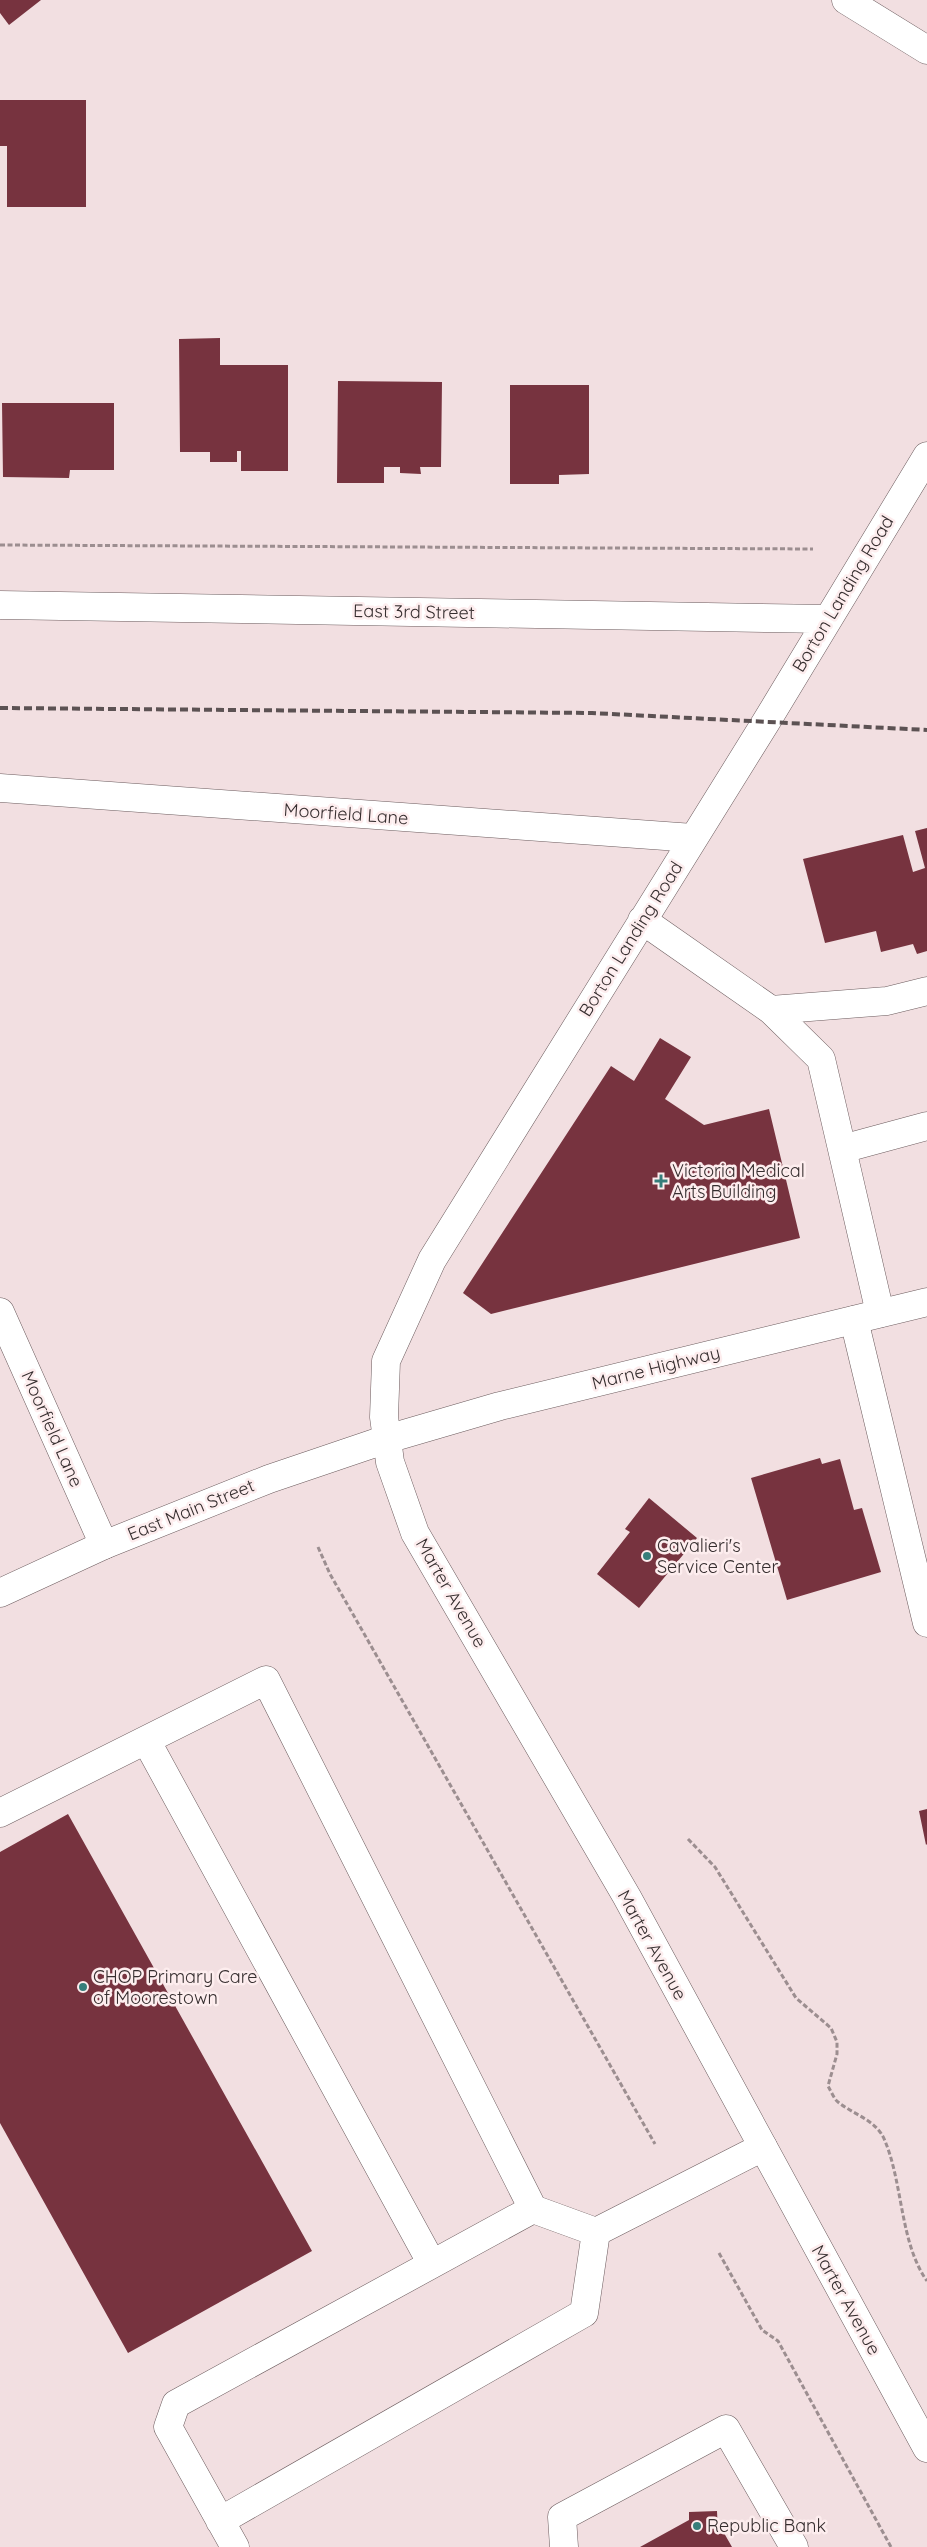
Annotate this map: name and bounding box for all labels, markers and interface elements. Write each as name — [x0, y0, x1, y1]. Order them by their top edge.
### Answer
street label: Borton Landing Road — [787, 511, 898, 676]
street label: East 3rd Street — [353, 599, 475, 624]
street label: Moorfield Lane — [283, 798, 409, 829]
street label: Borton Landing Road — [574, 857, 688, 1021]
place label: Victoria Medical Arts Building — [672, 1159, 805, 1203]
marker: Victoria Medical Arts Building — [654, 1174, 668, 1188]
street label: Marne Highway — [589, 1340, 722, 1395]
street label: Moorfield Lane — [17, 1367, 88, 1491]
street label: East Main Street — [124, 1474, 258, 1545]
street label: Marter Avenue — [411, 1534, 492, 1651]
place label: Cavalieri's Service Center — [657, 1534, 778, 1578]
marker: Cavalieri's Service Center — [641, 1550, 653, 1562]
street label: Marter Avenue — [613, 1886, 692, 2004]
place label: CHOP Primary Care of Moorestown — [93, 1965, 257, 2009]
marker: CHOP Primary Care of Moorestown — [77, 1981, 89, 1993]
street label: Marter Avenue — [807, 2241, 886, 2359]
place label: Republic Bank — [707, 2514, 826, 2537]
marker: Republic Bank — [691, 2520, 703, 2532]

